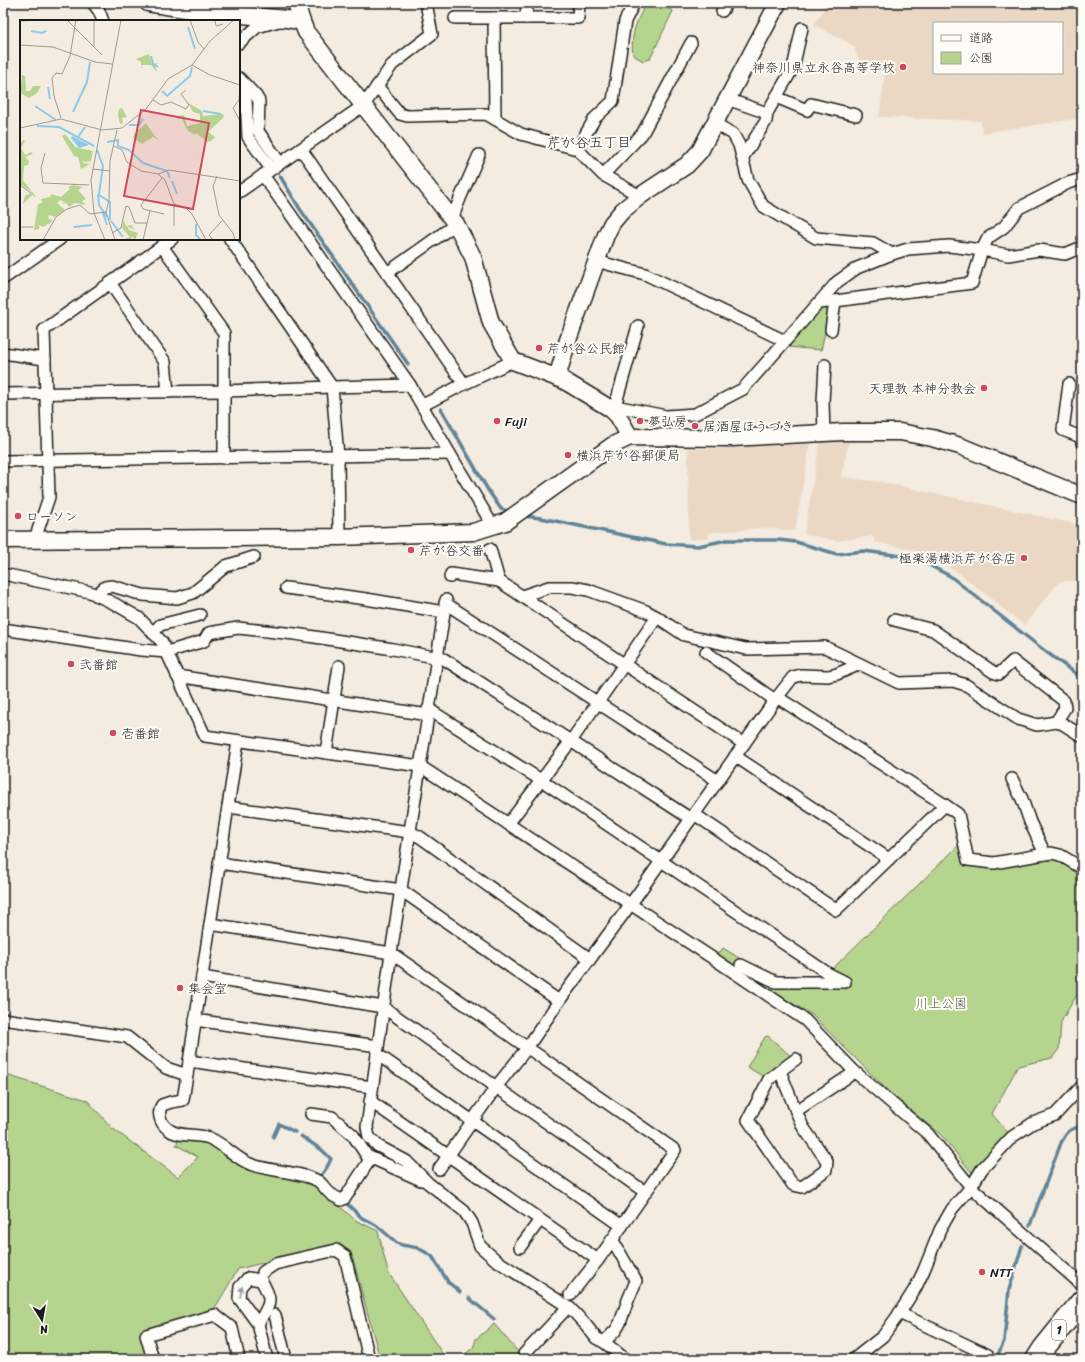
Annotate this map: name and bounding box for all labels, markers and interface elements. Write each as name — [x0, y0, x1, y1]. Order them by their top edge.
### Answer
inset map — [20, 20, 240, 240]
legend — [933, 22, 1063, 74]
text: 道路 — [969, 27, 993, 49]
text: 公園 — [969, 47, 993, 69]
place label: 神奈川県立永谷高等学校 — [752, 56, 895, 79]
marker: 神奈川県立永谷高等学校 — [898, 62, 908, 72]
district label: 芹が谷五丁目 — [547, 130, 631, 155]
place label: 芹が谷公民館 — [547, 337, 625, 360]
marker: 芹が谷公民館 — [534, 343, 544, 353]
place label: 天理教 本神分教会 — [869, 377, 976, 400]
marker: 天理教 本神分教会 — [979, 383, 989, 393]
place label: Fuji — [505, 410, 527, 433]
place label: 夢弘房 — [648, 410, 687, 433]
place label: 居酒屋ほうづき — [703, 415, 794, 438]
marker: Fuji — [492, 416, 502, 426]
marker: 夢弘房 — [635, 416, 645, 426]
marker: 居酒屋ほうづき — [690, 421, 700, 431]
place label: 横浜芹が谷郵便局 — [576, 444, 680, 467]
marker: 横浜芹が谷郵便局 — [563, 450, 573, 460]
place label: ローソン — [26, 505, 78, 528]
marker: ローソン — [13, 511, 23, 521]
place label: 芹が谷交番 — [419, 539, 484, 562]
marker: 芹が谷交番 — [406, 545, 416, 555]
place label: 極楽湯横浜芹が谷店 — [899, 547, 1016, 570]
marker: 極楽湯横浜芹が谷店 — [1019, 553, 1029, 563]
place label: 弐番館 — [79, 653, 118, 676]
marker: 弐番館 — [66, 659, 76, 669]
place label: 壱番館 — [121, 722, 160, 745]
marker: 壱番館 — [108, 728, 118, 738]
place label: 集会室 — [188, 977, 227, 1000]
marker: 集会室 — [175, 983, 185, 993]
park label: 川上公園 — [915, 992, 967, 1015]
place label: NTT — [990, 1261, 1014, 1284]
marker: NTT — [977, 1267, 987, 1277]
one-way arrow — [238, 1285, 244, 1298]
north arrow — [22, 1300, 62, 1340]
text: N — [38, 1319, 50, 1339]
road number: 1 — [1052, 1320, 1066, 1340]

